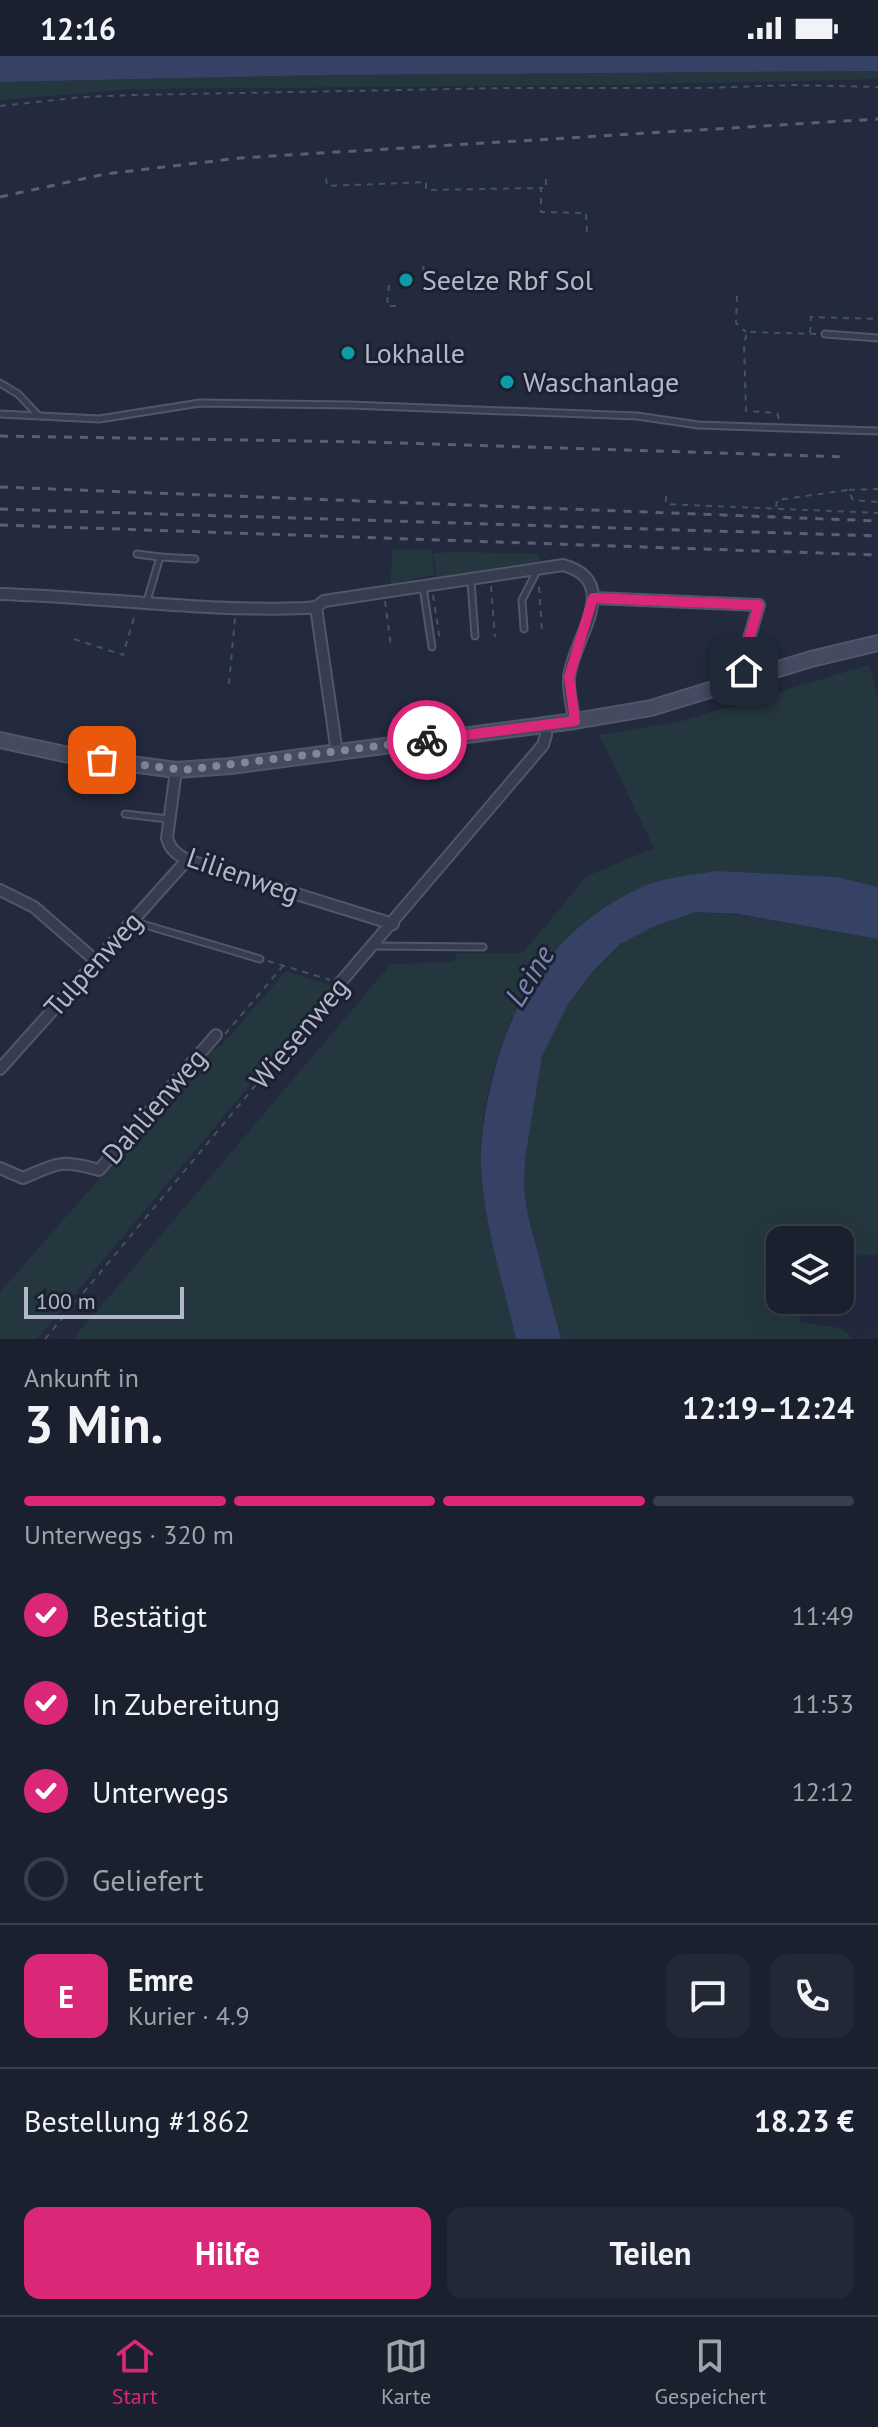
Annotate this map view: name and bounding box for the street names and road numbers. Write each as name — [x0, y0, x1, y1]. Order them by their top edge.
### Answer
street label: Lilienweg — [182, 838, 304, 911]
street label: Tulpenweg — [35, 903, 150, 1024]
street label: Wiesenweg — [241, 969, 356, 1096]
street label: Dahlienweg — [93, 1040, 214, 1171]

